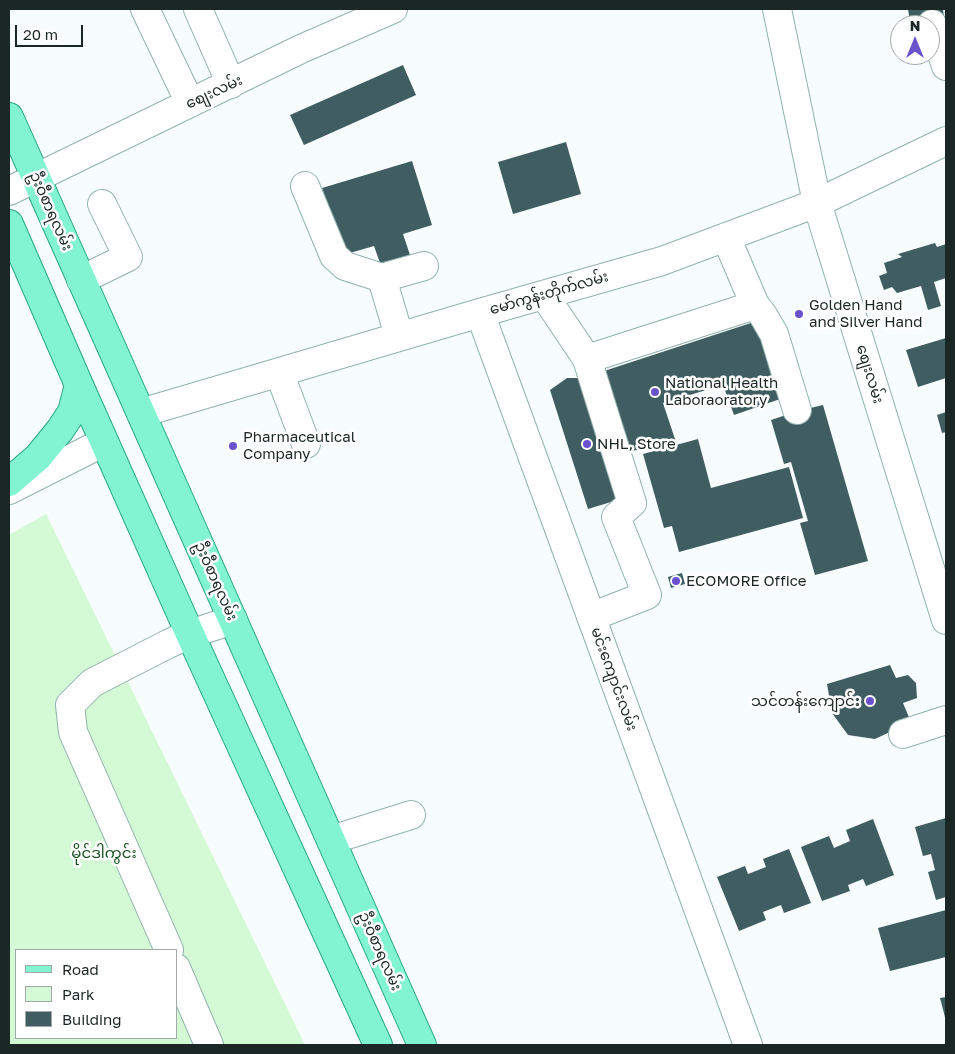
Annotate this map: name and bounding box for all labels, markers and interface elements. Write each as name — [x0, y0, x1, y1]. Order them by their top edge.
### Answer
scale bar — [18, 15, 85, 47]
north arrow — [890, 15, 940, 65]
text: N — [910, 17, 920, 34]
text: 20 m — [23, 25, 58, 43]
street label: စျေးလမ်း — [183, 71, 245, 113]
street label: ဦးဝီစာရလမ်း — [26, 169, 76, 253]
street label: မော်ကွန်းတိုက်လမ်း — [488, 267, 610, 319]
place label: Golden Hand and Silver Hand — [809, 296, 923, 331]
marker: Golden Hand and Silver Hand — [793, 308, 805, 320]
street label: စျေးလမ်း — [853, 342, 887, 406]
place label: National Health Laboraoratory — [665, 374, 778, 409]
marker: National Health Laboraoratory — [649, 386, 661, 398]
place label: Pharmaceutical Company — [243, 428, 356, 463]
place label: NHL, Store — [597, 435, 676, 453]
marker: NHL, Store — [581, 438, 593, 450]
marker: Pharmaceutical Company — [227, 440, 239, 452]
street label: ဦးဝီစာရလမ်း — [191, 539, 241, 623]
place label: ECOMORE Office — [686, 572, 807, 590]
marker: ECOMORE Office — [670, 575, 682, 587]
street label: မင်းကျောင်းလမ်း — [587, 625, 641, 733]
place label: သင်တန်းကျောင်း — [751, 692, 860, 710]
marker: သင်တန်းကျောင်း — [864, 695, 876, 707]
park label: မိုင်ဒါကွင်း — [71, 844, 137, 862]
street label: ဦးဝီစာရလမ်း — [355, 909, 405, 993]
legend — [15, 949, 178, 1039]
text: Road — [62, 960, 99, 978]
text: Park — [62, 985, 94, 1003]
text: Building — [62, 1010, 122, 1028]

